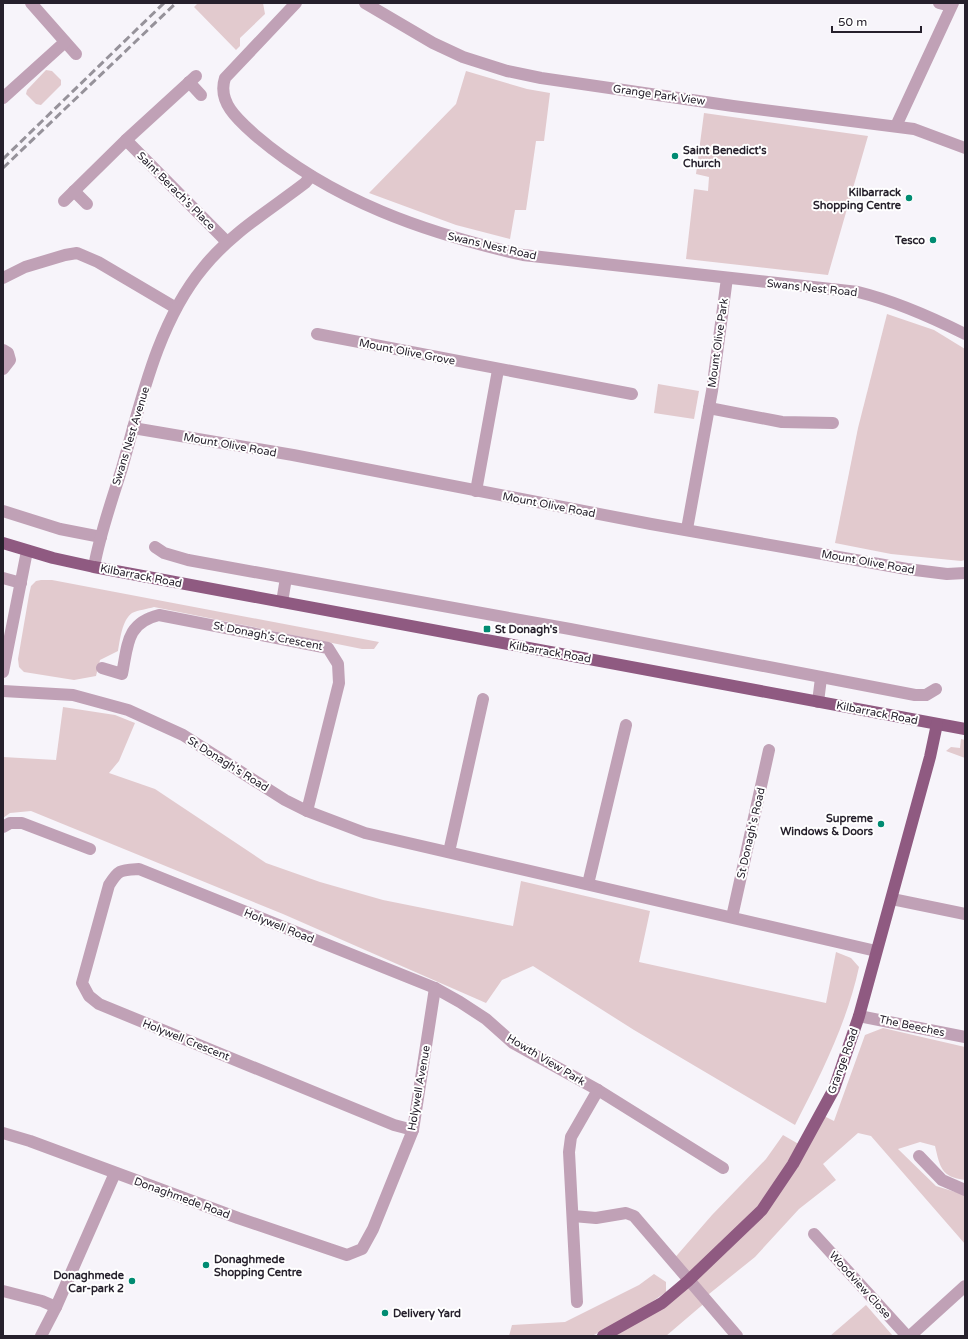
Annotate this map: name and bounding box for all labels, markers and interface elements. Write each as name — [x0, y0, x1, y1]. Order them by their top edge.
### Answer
scale bar — [832, 8, 921, 34]
text: 50 m — [838, 15, 867, 29]
street label: Grange Park View — [612, 82, 706, 108]
place label: Saint Benedict's Church — [683, 144, 767, 170]
street label: Saint Berach's Place — [134, 149, 218, 233]
marker: Saint Benedict's Church — [670, 151, 680, 161]
place label: Kilbarrack Shopping Centre — [813, 186, 902, 213]
marker: Kilbarrack Shopping Centre — [904, 193, 914, 203]
street label: Swans Nest Road — [446, 229, 538, 263]
place label: Tesco — [894, 234, 925, 247]
marker: Tesco — [928, 235, 938, 245]
street label: Swans Nest Road — [766, 277, 858, 299]
street label: Mount Olive Park — [705, 297, 731, 389]
street label: Mount Olive Grove — [358, 336, 456, 368]
street label: Swans Nest Avenue — [110, 385, 152, 487]
street label: Mount Olive Road — [182, 430, 278, 460]
street label: Mount Olive Road — [501, 490, 597, 520]
street label: Mount Olive Road — [820, 547, 916, 577]
street label: Kilbarrack Road — [99, 562, 183, 590]
street label: St Donagh's Crescent — [212, 619, 324, 653]
place label: St Donagh's — [495, 623, 558, 637]
marker: St Donagh's — [482, 624, 492, 634]
street label: Kilbarrack Road — [508, 638, 592, 666]
street label: Kilbarrack Road — [835, 699, 919, 727]
street label: St Donagh's Road — [185, 734, 271, 794]
street label: St Donagh's Road — [734, 786, 768, 880]
place label: Supreme Windows & Doors — [780, 812, 874, 838]
marker: Supreme Windows & Doors — [876, 819, 886, 829]
street label: Holywell Road — [242, 906, 316, 946]
street label: The Beeches — [878, 1013, 946, 1039]
street label: Holywell Crescent — [141, 1017, 231, 1063]
street label: Grange Road — [825, 1026, 861, 1096]
street label: Howth View Park — [505, 1032, 587, 1088]
street label: Holywell Avenue — [405, 1044, 433, 1132]
street label: Donaghmede Road — [132, 1175, 232, 1221]
street label: Woodview Close — [826, 1249, 894, 1321]
place label: Donaghmede Shopping Centre — [214, 1253, 303, 1280]
marker: Donaghmede Shopping Centre — [201, 1260, 211, 1270]
place label: Donaghmede Car-park 2 — [53, 1269, 125, 1296]
marker: Donaghmede Car-park 2 — [127, 1276, 137, 1286]
place label: Delivery Yard — [393, 1307, 461, 1321]
marker: Delivery Yard — [380, 1308, 390, 1318]

